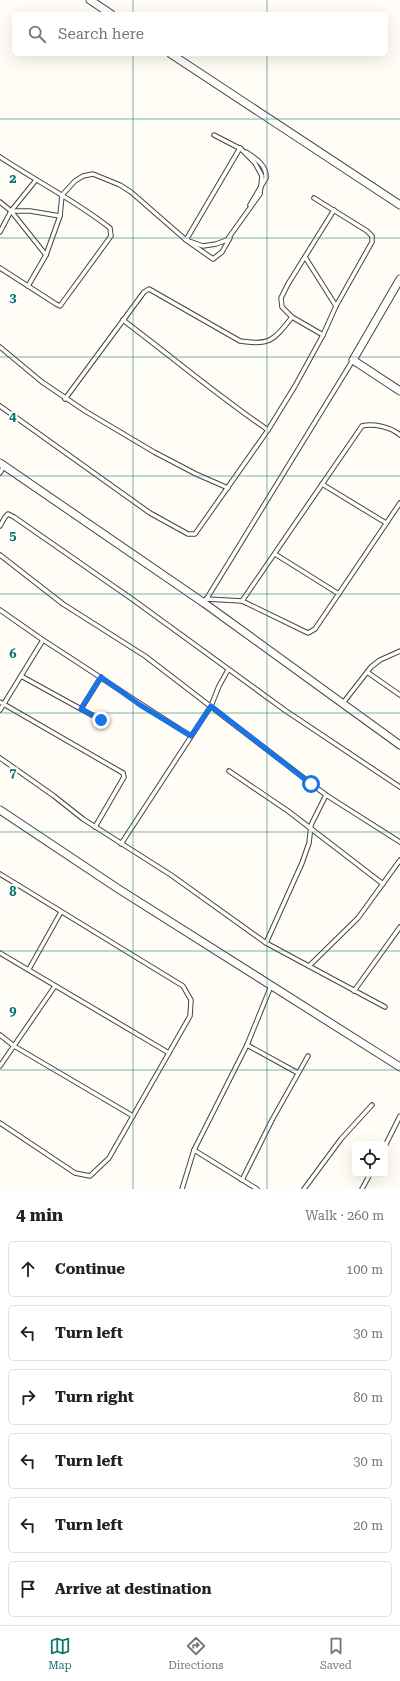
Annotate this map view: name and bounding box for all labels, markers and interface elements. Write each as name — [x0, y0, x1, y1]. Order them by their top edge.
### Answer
search box — [12, 12, 388, 56]
icon: search — [26, 23, 48, 45]
text: Search here — [58, 25, 144, 43]
text: 2 — [9, 171, 17, 186]
text: 3 — [9, 290, 17, 305]
text: 4 — [9, 409, 17, 424]
text: 5 — [9, 528, 17, 543]
text: 6 — [9, 646, 17, 661]
route end — [92, 711, 110, 729]
text: 7 — [9, 765, 17, 780]
route start — [302, 775, 320, 793]
text: 8 — [9, 884, 17, 899]
text: 9 — [9, 1003, 17, 1018]
map controls — [352, 1141, 388, 1177]
button: locate — [352, 1141, 388, 1177]
text: 4 min — [16, 1205, 63, 1225]
text: Walk · 260 m — [305, 1208, 384, 1223]
icon: ahead — [17, 1258, 39, 1280]
text: Continue — [55, 1260, 125, 1278]
text: 100 m — [346, 1262, 383, 1277]
icon: left — [17, 1322, 39, 1344]
text: Turn left — [55, 1324, 123, 1342]
text: 30 m — [353, 1326, 383, 1341]
icon: right — [17, 1386, 39, 1408]
text: Turn right — [55, 1388, 134, 1406]
text: 80 m — [353, 1390, 383, 1405]
icon: left — [17, 1450, 39, 1472]
text: Turn left — [55, 1452, 123, 1470]
text: 30 m — [353, 1454, 383, 1469]
icon: left — [17, 1514, 39, 1536]
text: Turn left — [55, 1516, 123, 1534]
text: 20 m — [353, 1518, 383, 1533]
icon: arrive — [17, 1578, 39, 1600]
text: Arrive at destination — [55, 1580, 211, 1598]
tab: Map — [48, 1635, 72, 1672]
tab: Directions — [168, 1635, 224, 1672]
tab: Saved — [320, 1635, 352, 1672]

